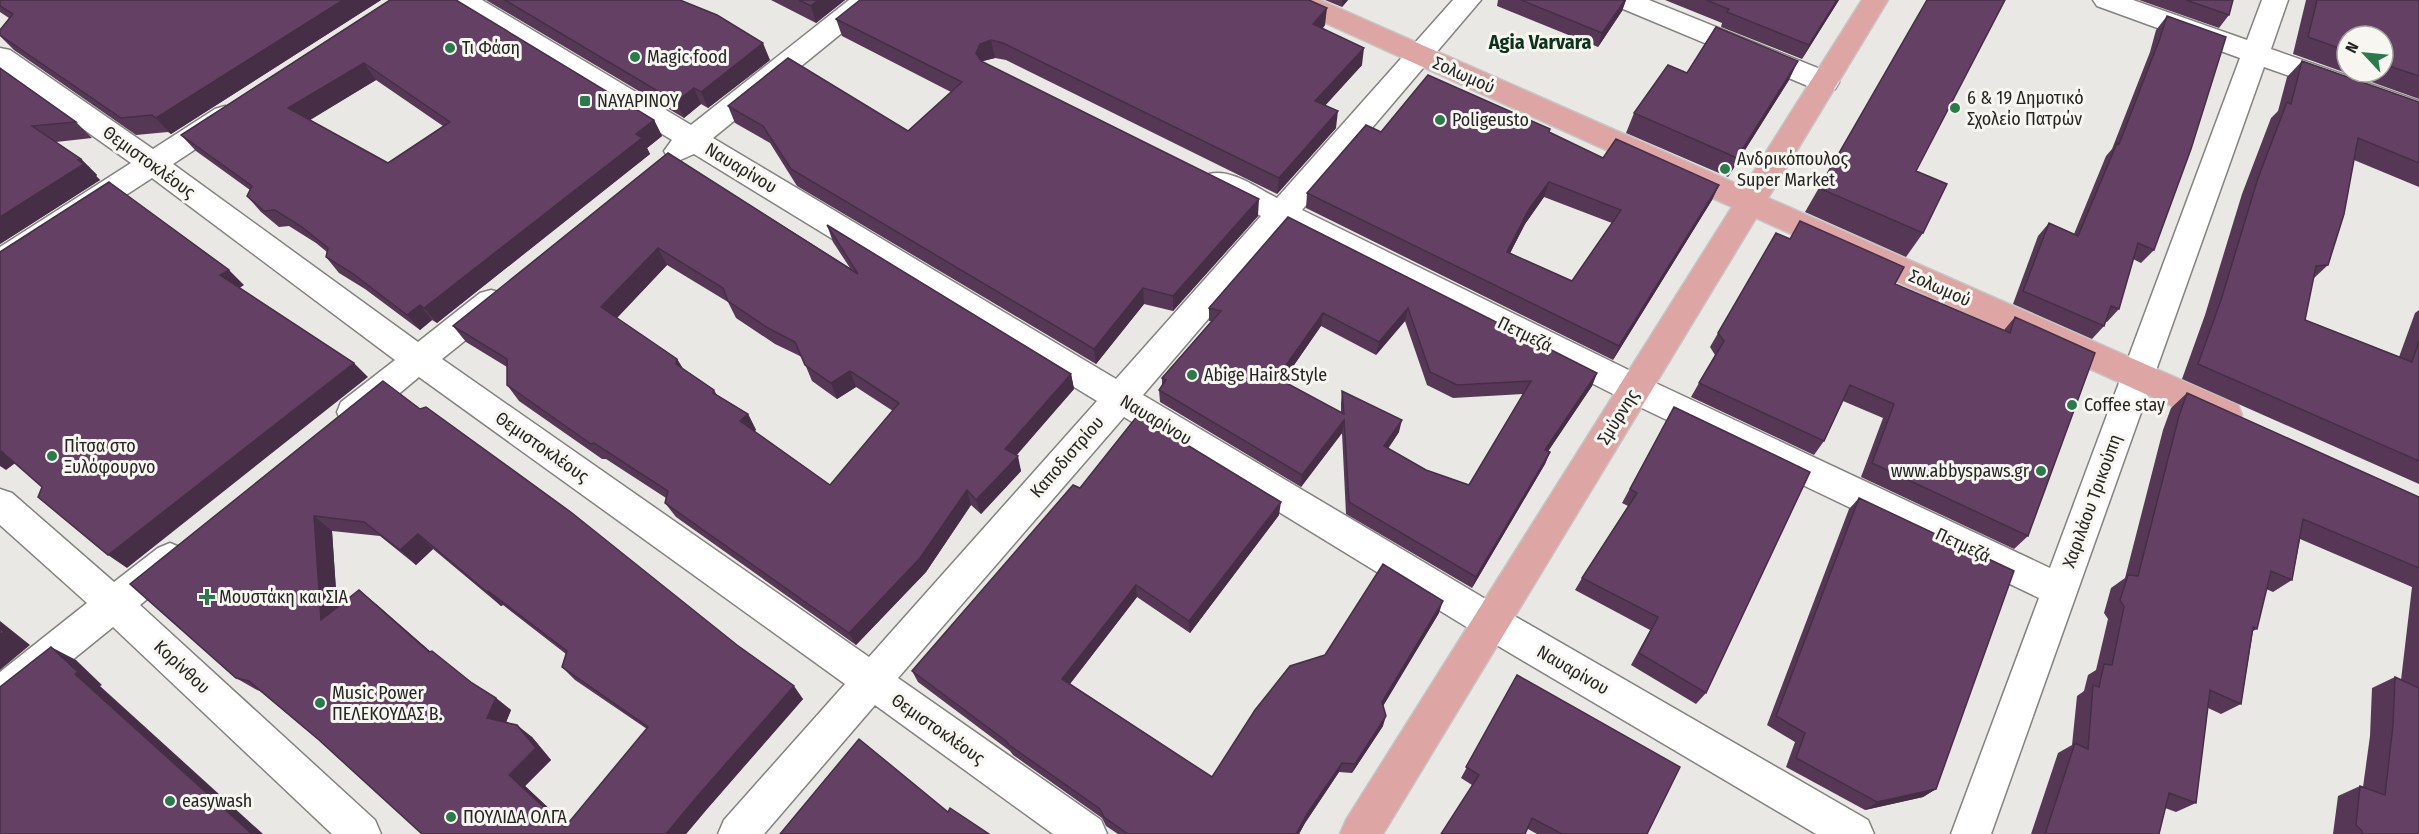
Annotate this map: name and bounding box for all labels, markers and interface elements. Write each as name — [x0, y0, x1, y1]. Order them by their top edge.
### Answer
north arrow — [2335, 24, 2395, 84]
district label: Agia Varvara — [1488, 30, 1591, 54]
place label: Τι Φάση — [462, 37, 520, 59]
text: N — [2341, 39, 2363, 56]
marker: Τι Φάση — [443, 41, 457, 55]
place label: Magic food — [647, 46, 727, 68]
marker: Magic food — [628, 50, 642, 64]
street label: Σολωμού — [1430, 52, 1498, 98]
place label: 6 & 19 Δημοτικό Σχολείο Πατρών — [1967, 87, 2084, 130]
place label: ΝΑΥΑΡΙΝΟΥ — [597, 90, 679, 112]
marker: ΝΑΥΑΡΙΝΟΥ — [578, 94, 592, 108]
marker: 6 & 19 Δημοτικό Σχολείο Πατρών — [1948, 101, 1962, 115]
place label: Poligeusto — [1452, 109, 1529, 131]
marker: Poligeusto — [1433, 113, 1447, 127]
street label: Θεμιστοκλέους — [98, 121, 200, 203]
street label: Ναυαρίνου — [701, 138, 781, 198]
place label: Ανδρικόπουλος Super Market — [1737, 148, 1848, 191]
marker: Ανδρικόπουλος Super Market — [1718, 162, 1732, 176]
street label: Σολωμού — [1906, 265, 1974, 311]
street label: Πετμεζά — [1494, 311, 1556, 357]
place label: Abige Hair&Style — [1204, 364, 1327, 386]
marker: Abige Hair&Style — [1185, 368, 1199, 382]
street label: Σμύρνης — [1593, 385, 1644, 449]
street label: Ναυαρίνου — [1116, 390, 1196, 450]
place label: Coffee stay — [2084, 394, 2165, 416]
marker: Coffee stay — [2065, 398, 2079, 412]
street label: Θεμιστοκλέους — [491, 407, 593, 487]
street label: Καποδιστρίου — [1026, 412, 1108, 502]
street label: Χαριλάου Τρικούπη — [2058, 431, 2126, 571]
place label: Πίτσα στο Ξυλόφουρνο — [64, 435, 156, 478]
marker: Πίτσα στο Ξυλόφουρνο — [45, 449, 59, 463]
place label: www.abbyspaws.gr — [1891, 460, 2030, 482]
marker: www.abbyspaws.gr — [2034, 464, 2048, 478]
street label: Πετμεζά — [1932, 523, 1994, 567]
place label: Μουστάκη και ΣΙΑ — [219, 586, 349, 608]
marker: Μουστάκη και ΣΙΑ — [200, 590, 214, 604]
street label: Κορίνθου — [149, 636, 215, 698]
street label: Ναυαρίνου — [1533, 641, 1613, 699]
place label: Music Power ΠΕΛΕΚΟΥΔΑΣ Β. — [332, 682, 443, 725]
street label: Θεμιστοκλέους — [887, 689, 989, 769]
marker: Music Power ΠΕΛΕΚΟΥΔΑΣ Β. — [313, 696, 327, 710]
place label: easywash — [182, 790, 252, 812]
marker: easywash — [163, 794, 177, 808]
place label: ΠΟΥΛΙΔΑ ΟΛΓΑ — [463, 806, 567, 828]
marker: ΠΟΥΛΙΔΑ ΟΛΓΑ — [444, 810, 458, 824]

